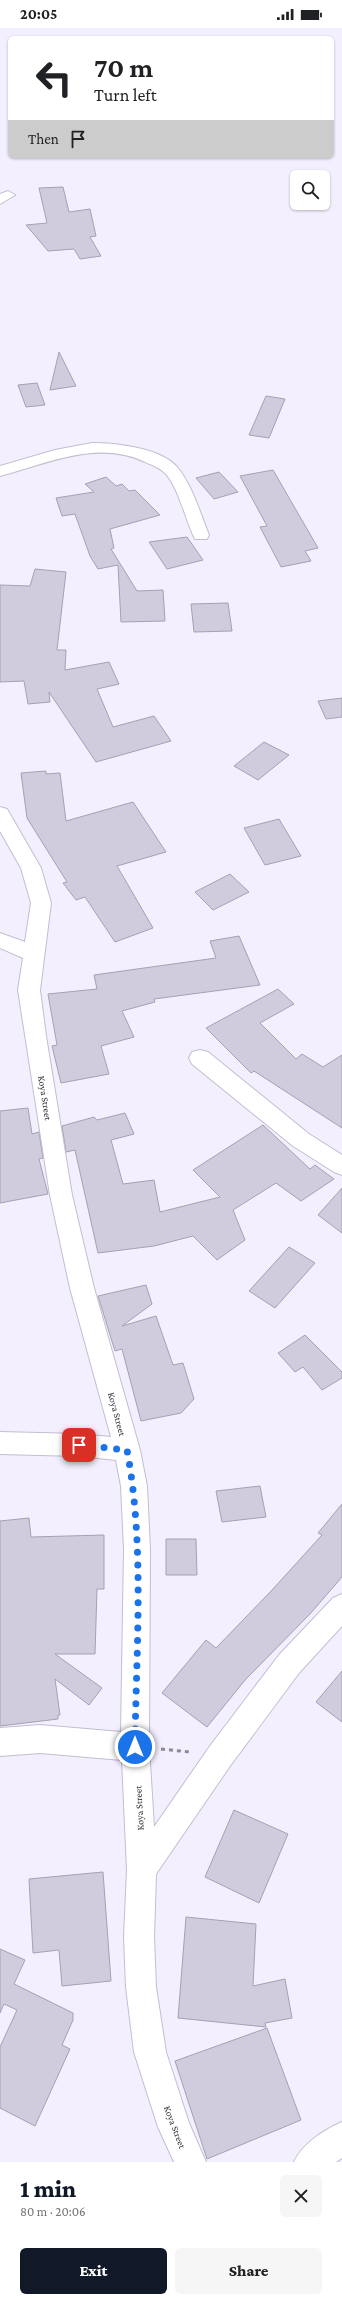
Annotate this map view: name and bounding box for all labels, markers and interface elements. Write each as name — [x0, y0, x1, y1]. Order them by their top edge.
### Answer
text: 20:05 — [20, 6, 57, 22]
icon: left — [28, 52, 80, 104]
text: 70 m — [94, 52, 153, 83]
text: Turn left — [94, 85, 157, 105]
icon: arrive — [67, 128, 89, 150]
text: Then — [28, 131, 59, 147]
map controls — [290, 170, 330, 210]
button: search — [290, 170, 330, 210]
street label: Koya Street — [36, 1075, 54, 1122]
street label: Koya Street — [106, 1391, 128, 1438]
pin — [62, 1428, 96, 1462]
icon: arrive — [68, 1434, 90, 1456]
position arrow — [114, 1726, 156, 1768]
street label: Koya Street — [132, 1785, 146, 1831]
street label: Koya Street — [162, 2104, 188, 2151]
text: 1 min — [20, 2175, 76, 2202]
button: close — [280, 2175, 322, 2217]
text: 80 m · 20:06 — [20, 2204, 86, 2219]
button: Exit — [20, 2248, 167, 2294]
button: Share — [175, 2248, 322, 2294]

